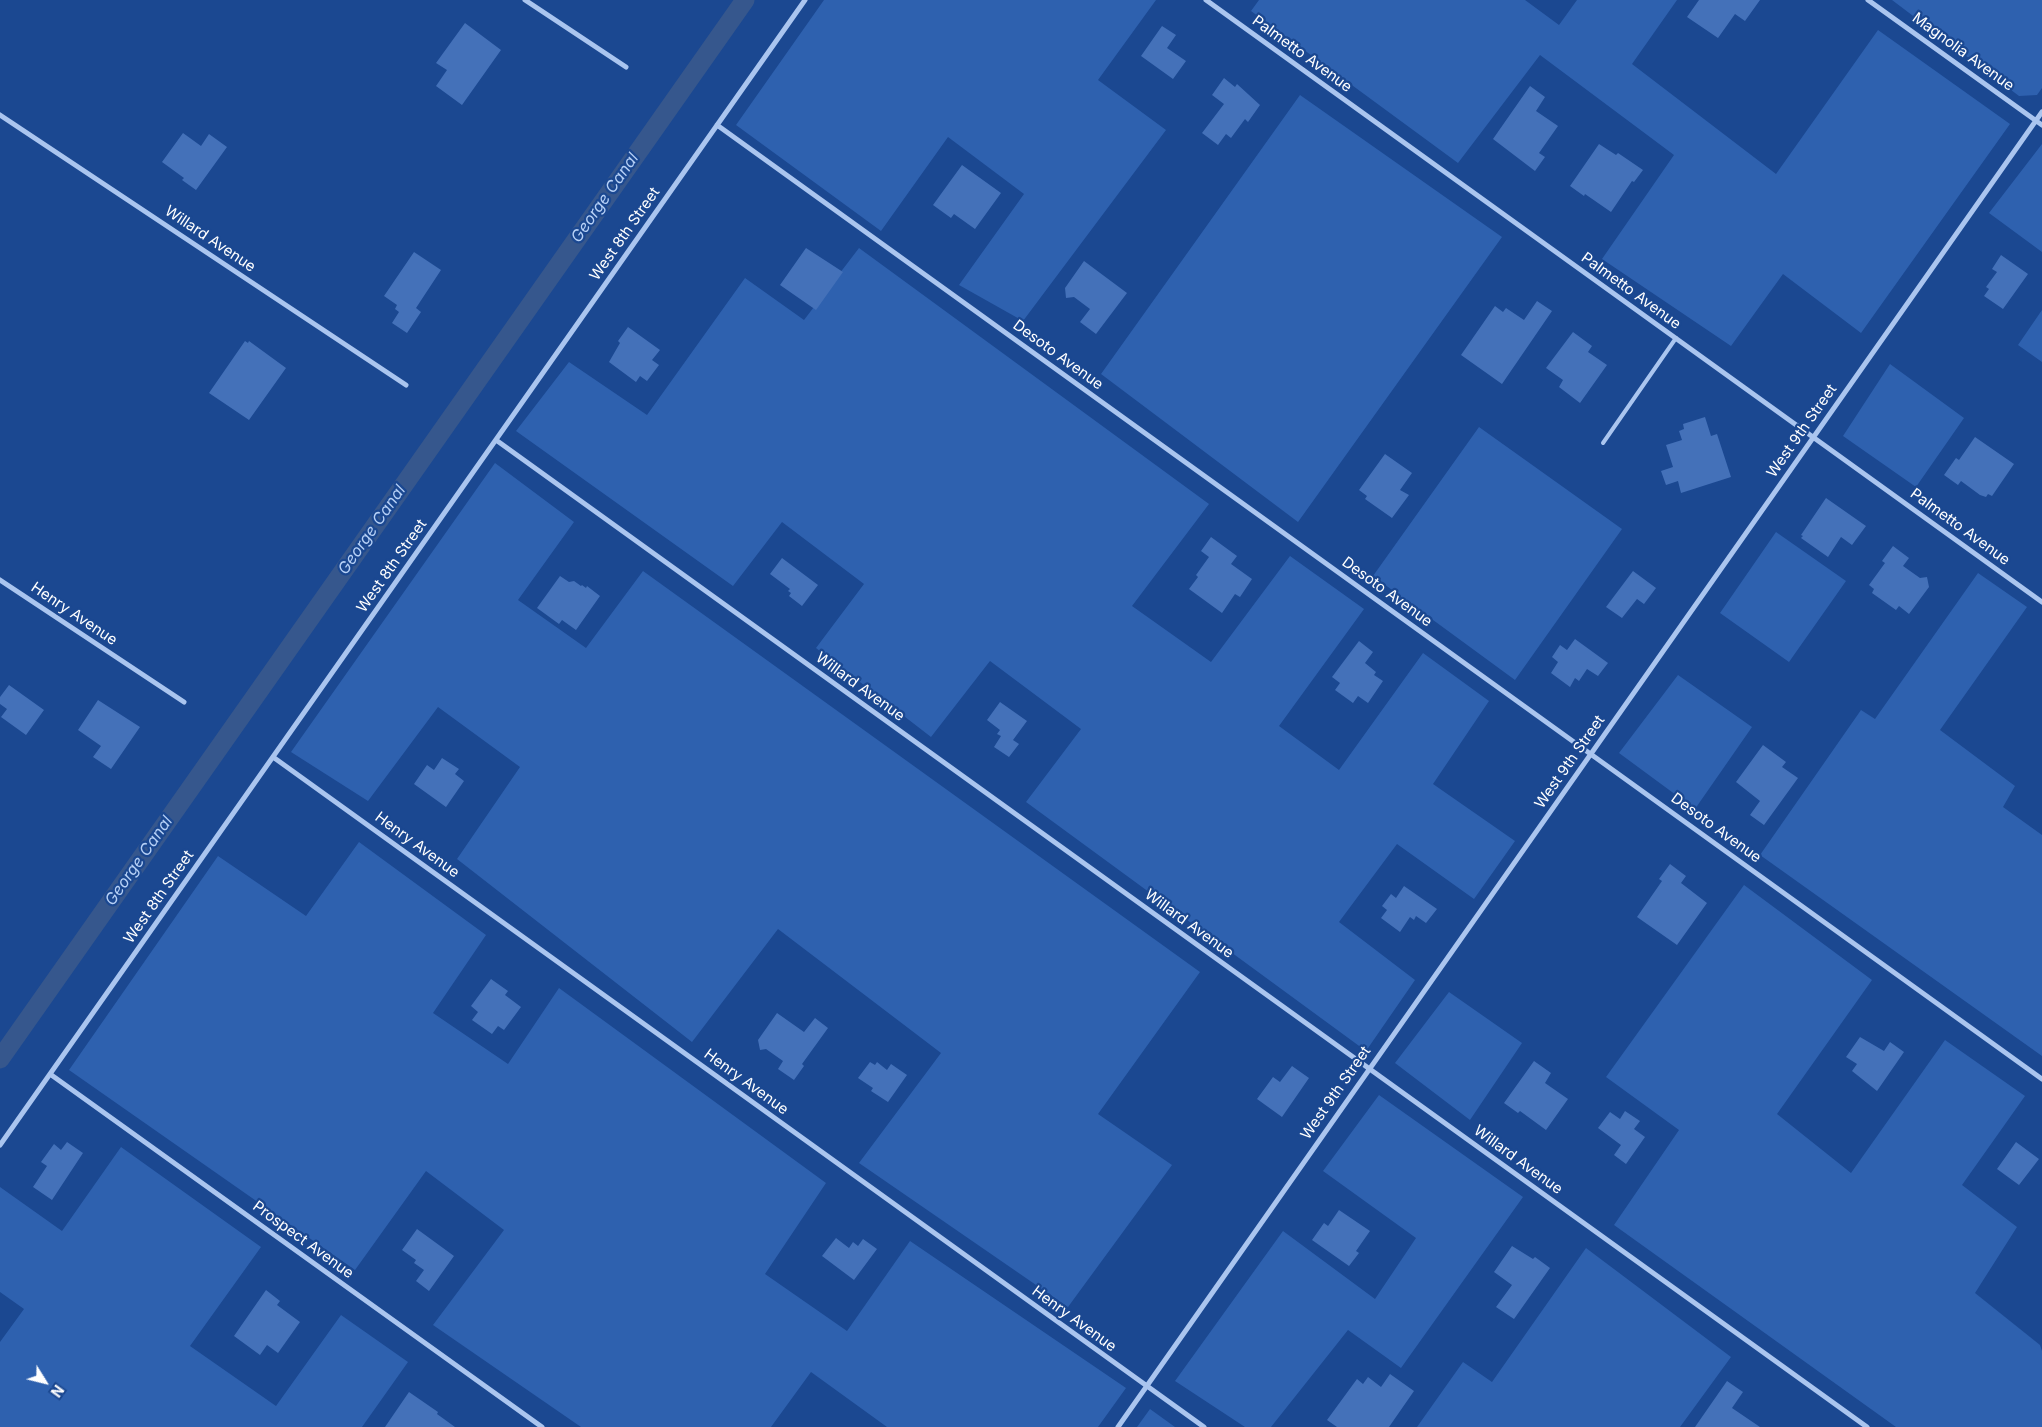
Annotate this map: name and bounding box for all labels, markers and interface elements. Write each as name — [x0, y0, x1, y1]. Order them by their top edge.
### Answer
street label: Magnolia Avenue — [1909, 9, 2017, 95]
street label: Palmetto Avenue — [1249, 12, 1355, 96]
water label: George Canal — [567, 150, 643, 246]
street label: West 8th Street — [586, 184, 664, 284]
street label: Willard Avenue — [161, 202, 259, 276]
street label: Palmetto Avenue — [1578, 249, 1684, 333]
street label: Desoto Avenue — [1009, 316, 1107, 394]
street label: West 9th Street — [1763, 381, 1841, 481]
water label: George Canal — [334, 482, 410, 578]
street label: Palmetto Avenue — [1907, 485, 2013, 569]
street label: West 8th Street — [353, 516, 431, 616]
street label: Desoto Avenue — [1338, 553, 1436, 631]
street label: Henry Avenue — [28, 579, 120, 649]
street label: Willard Avenue — [812, 649, 908, 725]
street label: West 9th Street — [1531, 712, 1609, 812]
street label: Desoto Avenue — [1667, 789, 1765, 867]
street label: Henry Avenue — [371, 808, 463, 882]
water label: George Canal — [101, 813, 177, 909]
street label: West 8th Street — [120, 847, 198, 947]
street label: Willard Avenue — [1141, 886, 1237, 962]
street label: West 9th Street — [1297, 1043, 1375, 1143]
street label: Henry Avenue — [700, 1045, 792, 1119]
street label: Willard Avenue — [1470, 1122, 1566, 1198]
street label: Prospect Avenue — [249, 1197, 357, 1283]
street label: Henry Avenue — [1028, 1282, 1120, 1356]
north arrow — [20, 1357, 70, 1407]
text: N — [48, 1382, 68, 1400]

